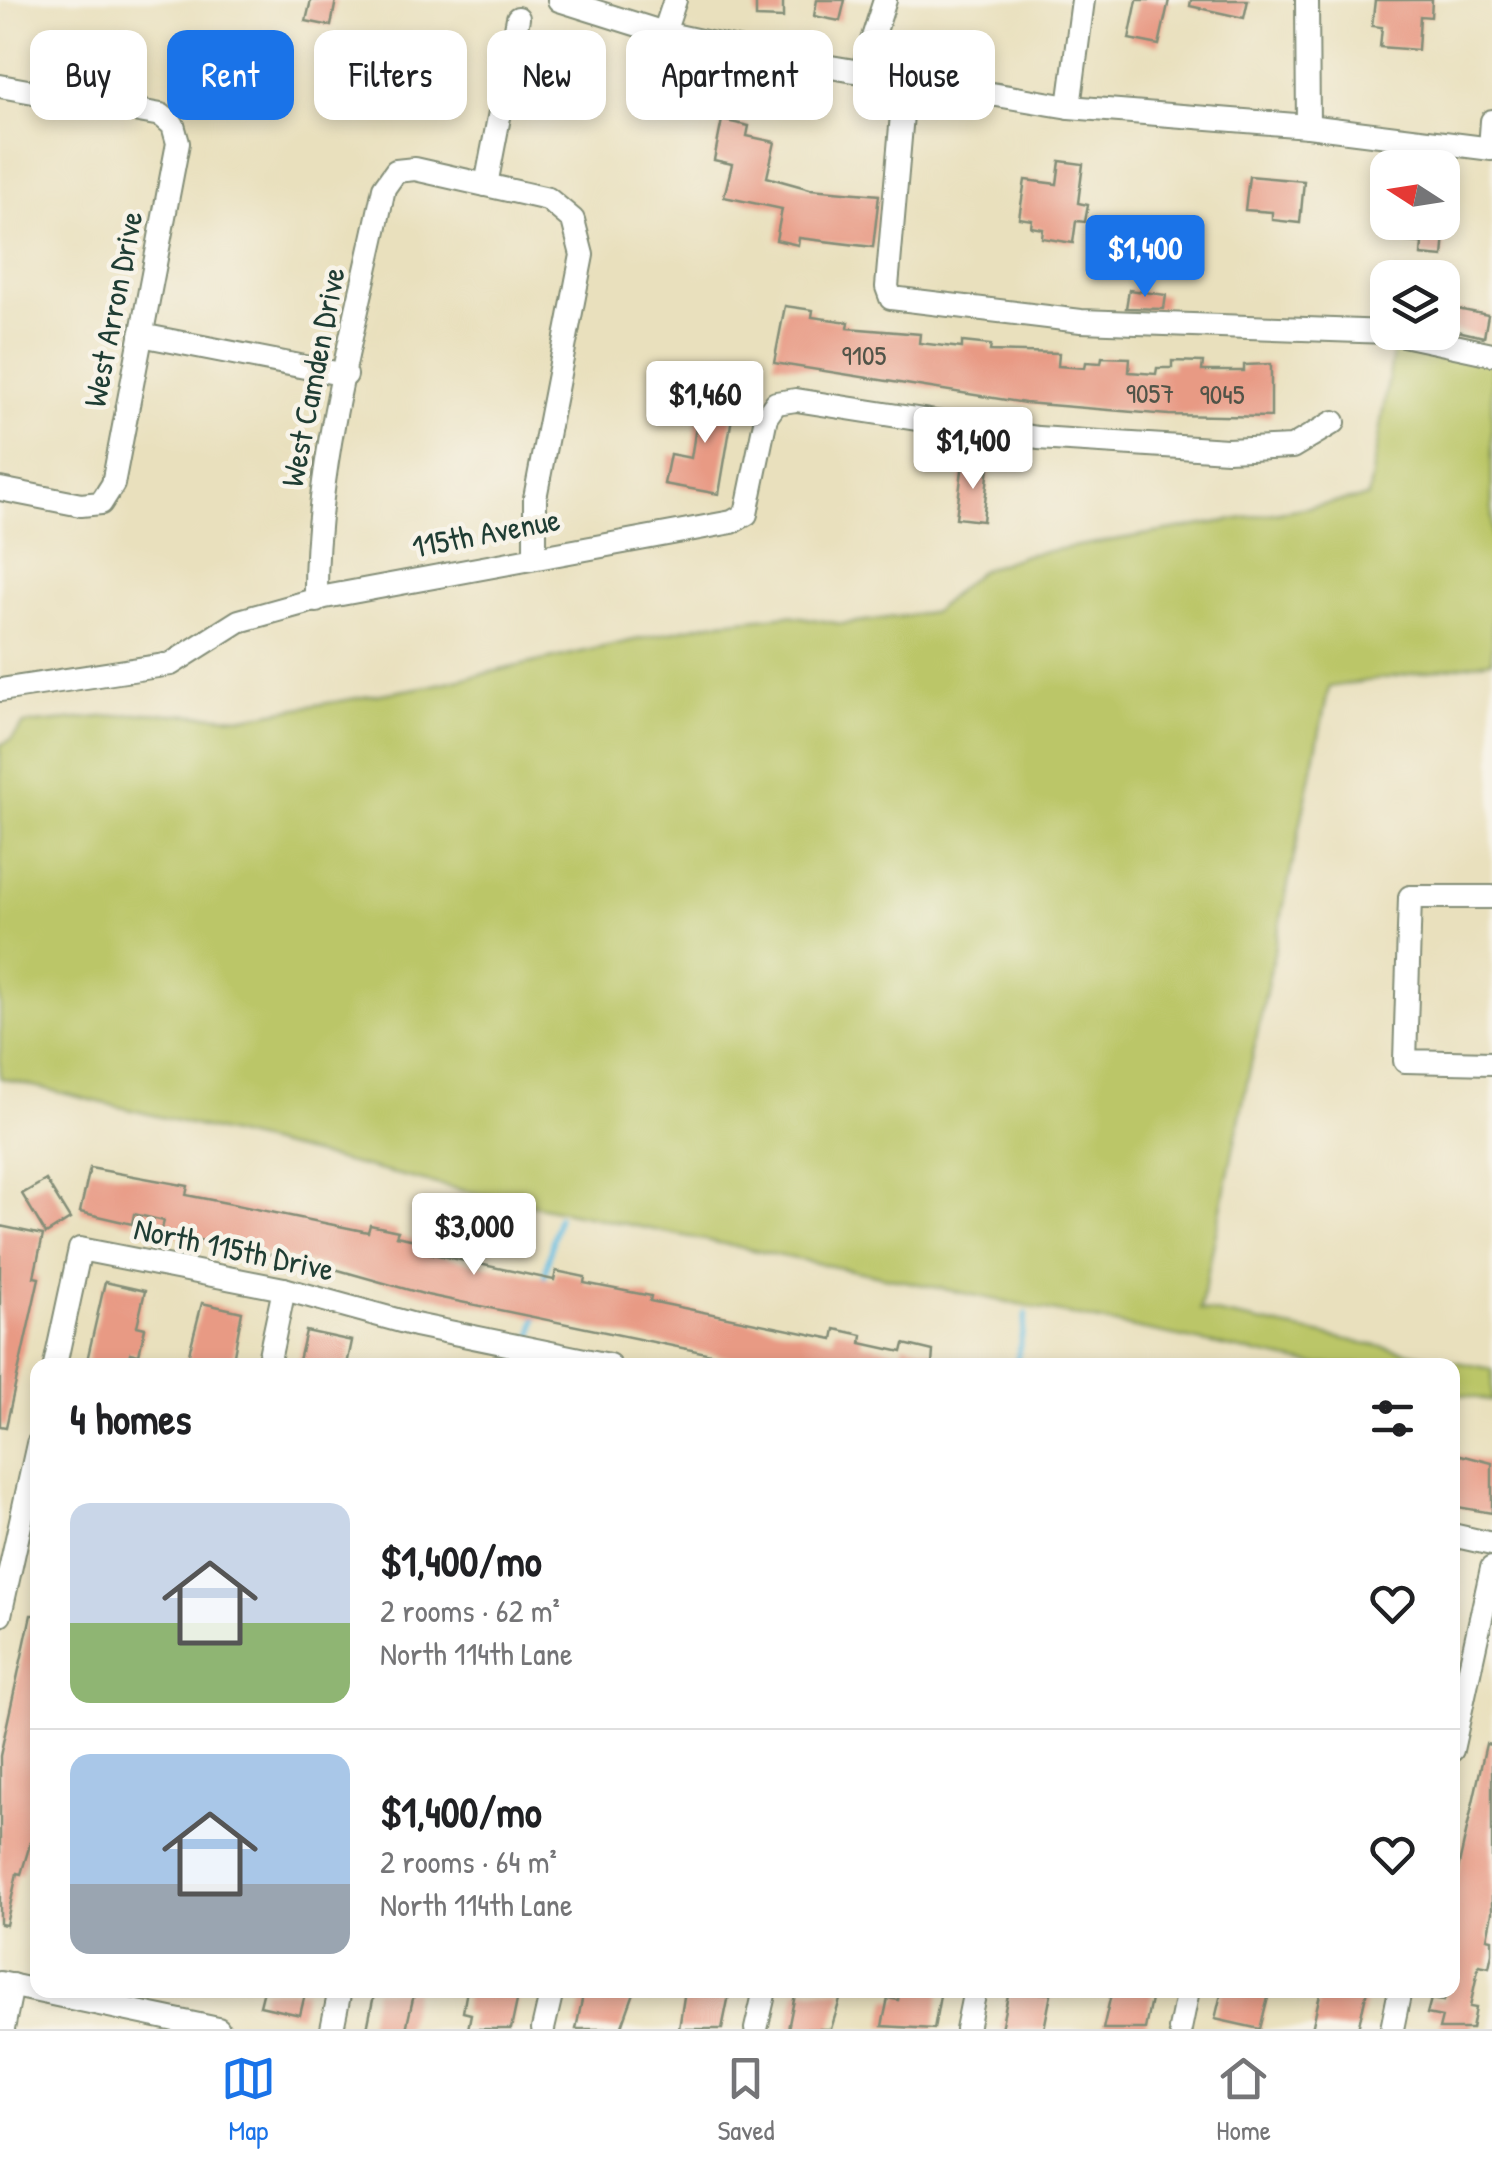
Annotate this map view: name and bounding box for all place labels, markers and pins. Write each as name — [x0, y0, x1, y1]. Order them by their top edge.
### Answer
pin: $1,400 — [1064, 215, 1226, 300]
pin: $1,460 — [624, 361, 786, 446]
pin: $1,400 — [892, 407, 1054, 492]
pin: $3,000 — [393, 1193, 555, 1278]

